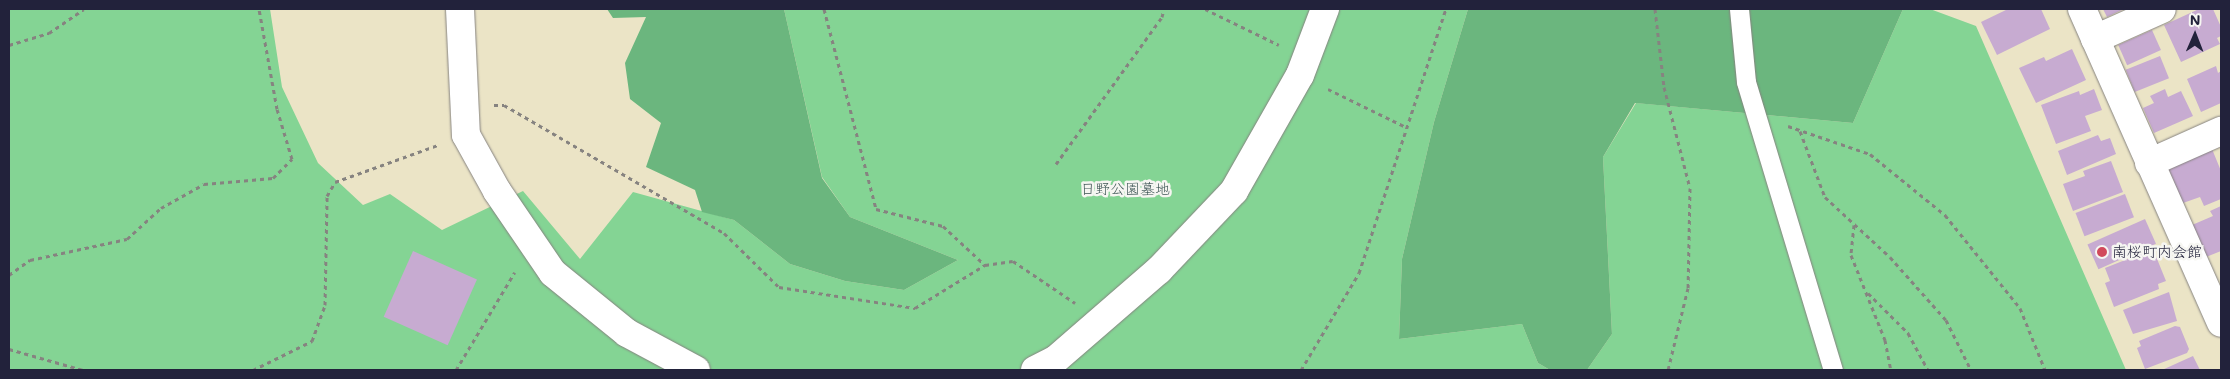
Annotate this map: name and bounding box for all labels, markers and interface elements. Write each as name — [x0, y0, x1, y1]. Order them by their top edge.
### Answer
north arrow — [2170, 10, 2220, 60]
text: N — [2190, 10, 2201, 29]
park label: 日野公園墓地 — [1080, 180, 1170, 198]
place label: 南桜町内会館 — [2112, 243, 2202, 261]
marker: 南桜町内会館 — [2096, 246, 2108, 258]

